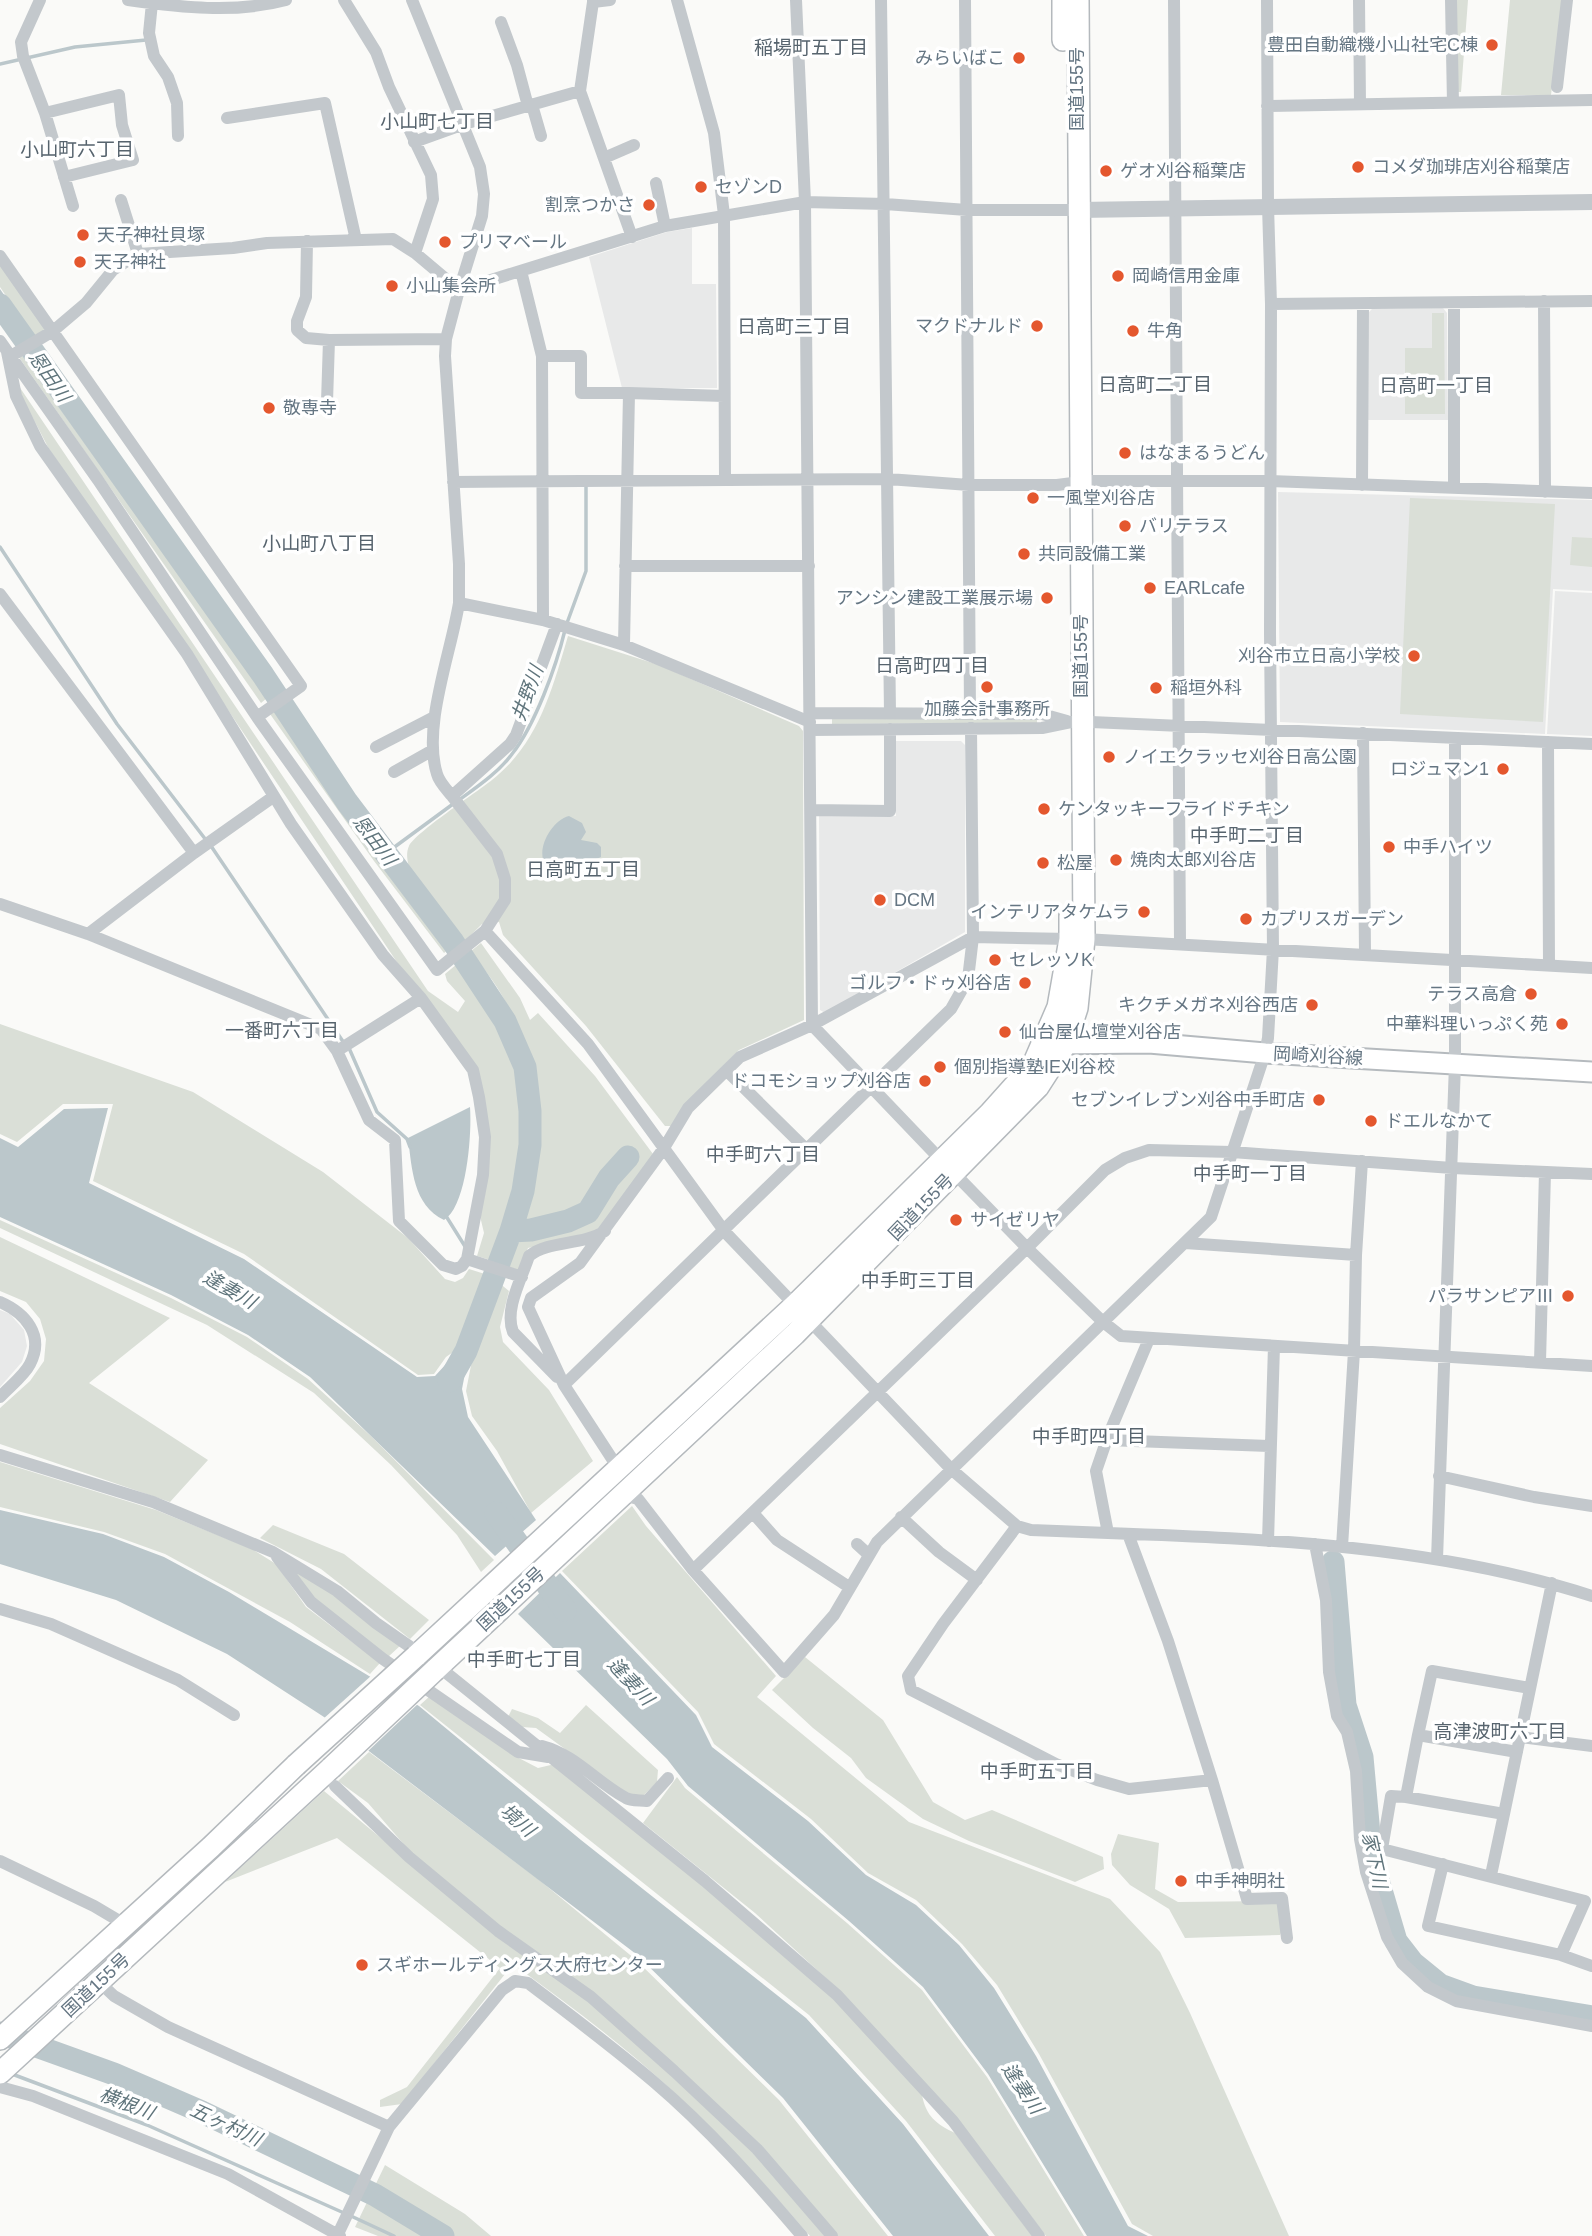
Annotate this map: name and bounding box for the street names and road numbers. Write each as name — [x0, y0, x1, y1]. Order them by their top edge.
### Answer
street label: 国道155号 — [1067, 47, 1087, 131]
street label: 国道155号 — [1071, 614, 1091, 698]
street label: 岡崎刈谷線 — [1273, 1044, 1363, 1068]
street label: 国道155号 — [885, 1170, 957, 1244]
street label: 国道155号 — [473, 1563, 549, 1635]
street label: 国道155号 — [58, 1949, 134, 2021]

